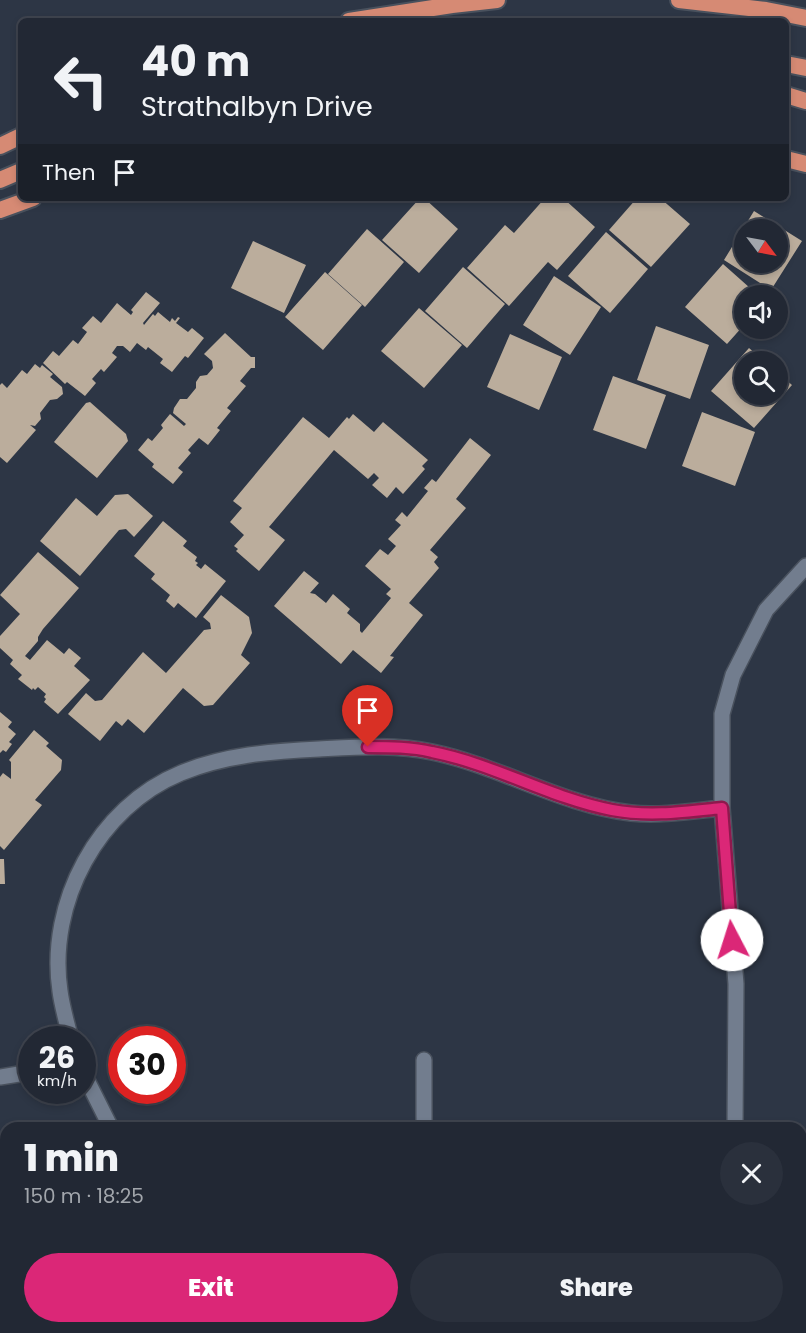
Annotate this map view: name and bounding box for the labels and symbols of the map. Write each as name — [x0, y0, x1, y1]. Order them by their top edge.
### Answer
north arrow — [734, 219, 788, 273]
pin — [342, 685, 393, 747]
position arrow — [700, 908, 764, 972]
speed limit sign: 30 — [108, 1026, 186, 1104]

